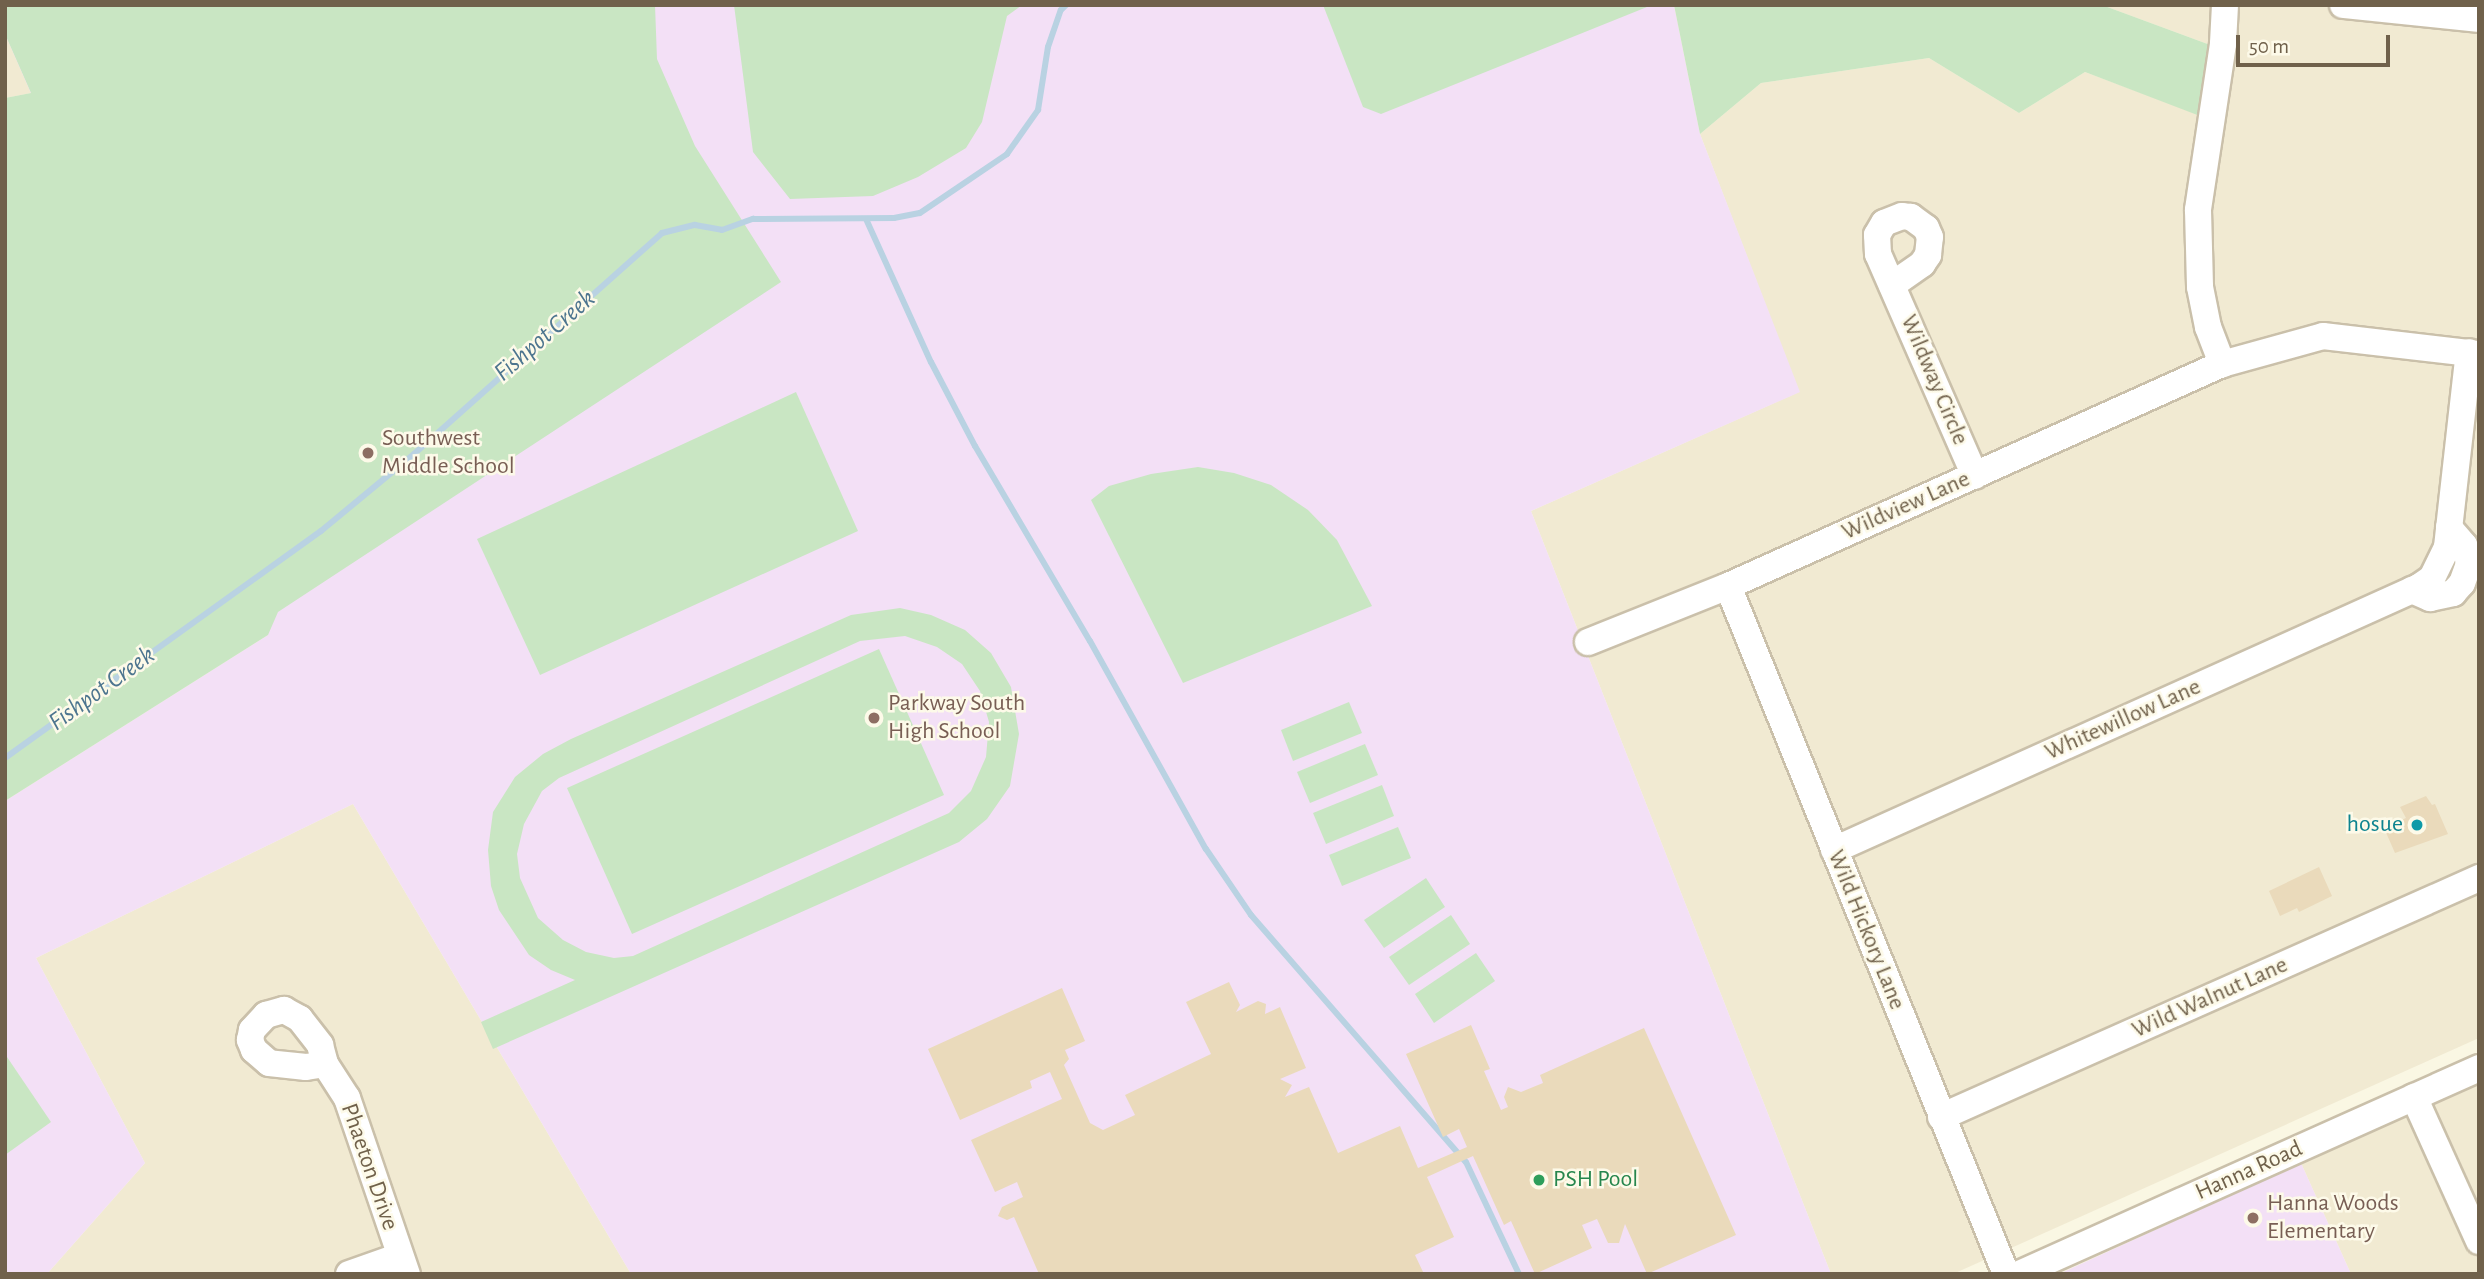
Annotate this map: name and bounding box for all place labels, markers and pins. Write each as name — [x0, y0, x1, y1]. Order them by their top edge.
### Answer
place label: Southwest Middle School — [382, 425, 515, 481]
marker: Southwest Middle School — [360, 445, 376, 461]
place label: Parkway South High School — [888, 690, 1025, 746]
marker: Parkway South High School — [866, 710, 882, 726]
place label: hosue — [2347, 811, 2403, 839]
marker: hosue — [2409, 817, 2425, 833]
place label: PSH Pool — [1553, 1166, 1638, 1194]
marker: PSH Pool — [1531, 1172, 1547, 1188]
place label: Hanna Woods Elementary — [2267, 1190, 2399, 1246]
marker: Hanna Woods Elementary — [2245, 1210, 2261, 1226]

